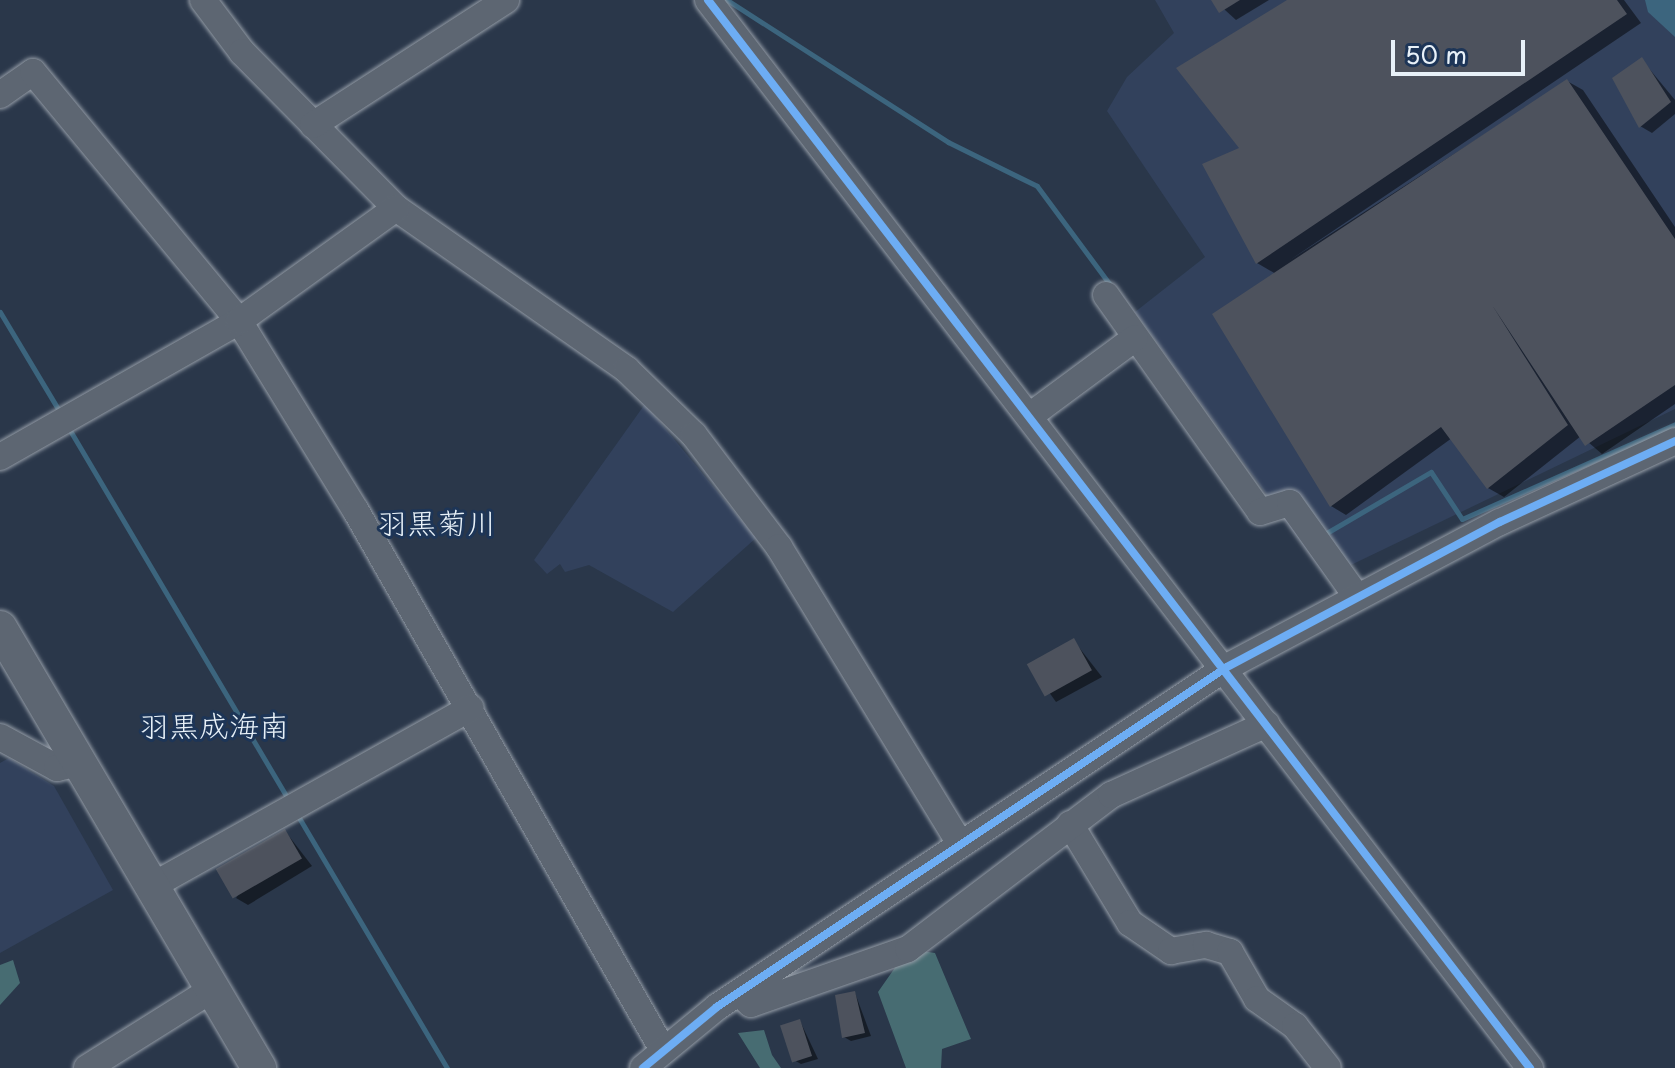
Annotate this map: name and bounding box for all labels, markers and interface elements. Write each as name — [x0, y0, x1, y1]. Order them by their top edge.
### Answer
scale bar — [1395, 24, 1529, 74]
text: 50 m — [1405, 36, 1467, 72]
district label: 羽黒菊川 — [377, 504, 497, 540]
district label: 羽黒成海南 — [139, 707, 289, 743]

